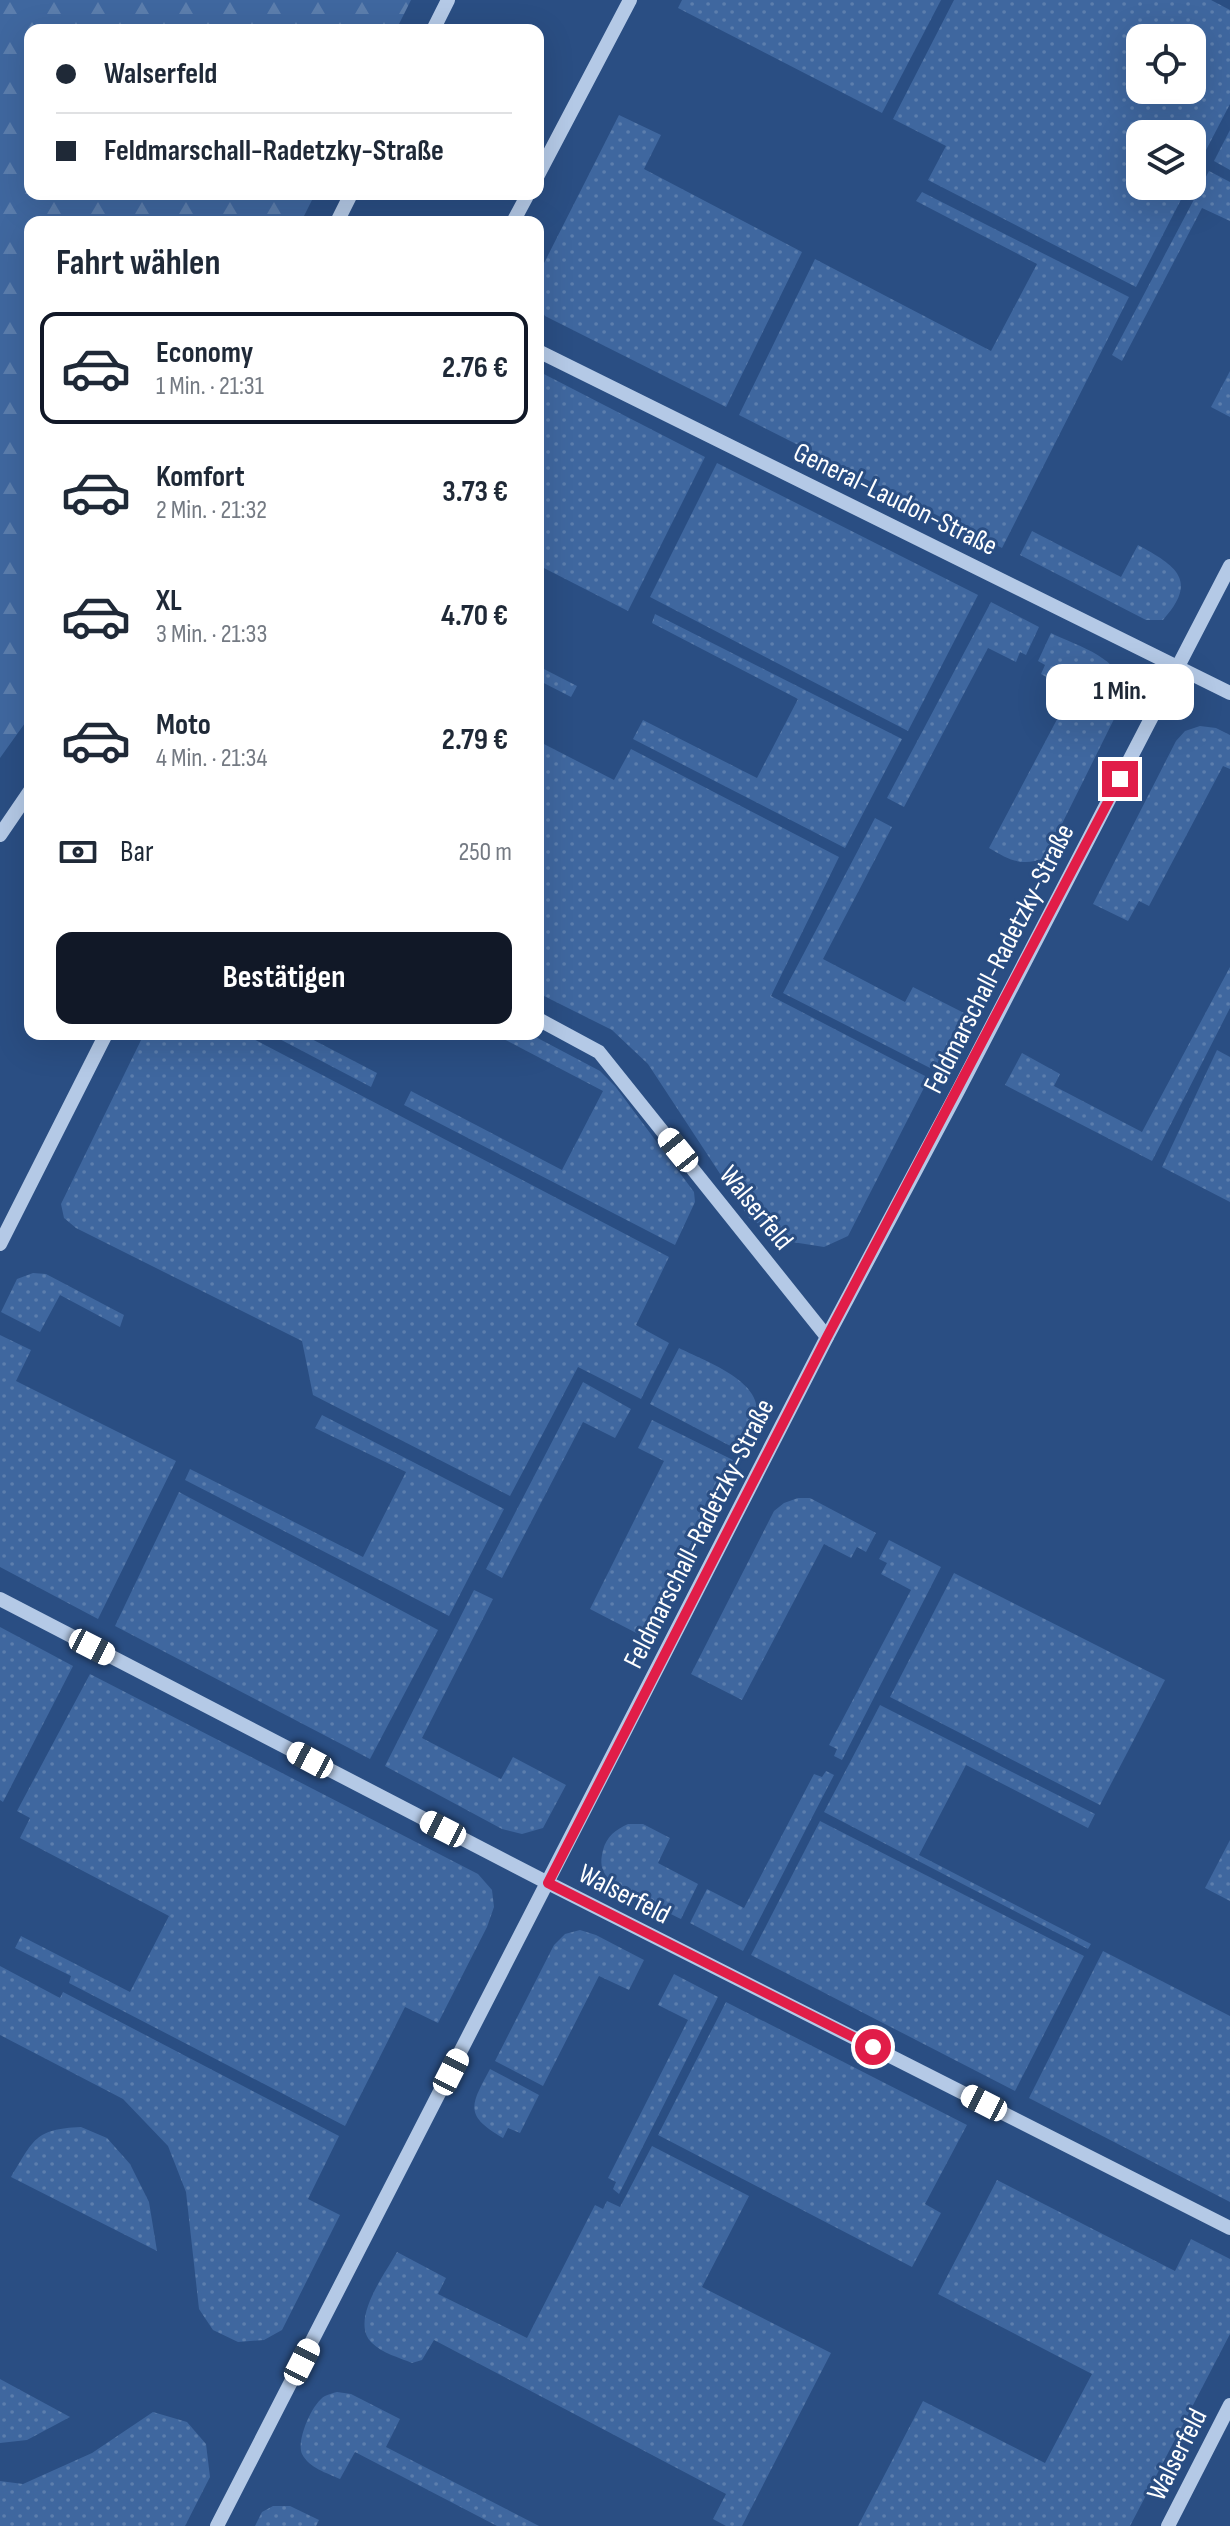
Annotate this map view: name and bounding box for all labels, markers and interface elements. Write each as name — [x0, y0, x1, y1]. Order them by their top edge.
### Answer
map controls — [1126, 24, 1206, 200]
button: locate — [1126, 24, 1206, 104]
text: Walserfeld — [104, 56, 217, 92]
button: layers — [1126, 120, 1206, 200]
text: Feldmarschall-Radetzky-Straße — [104, 133, 444, 169]
text: Fahrt wählen — [56, 242, 220, 285]
icon: car — [60, 332, 132, 404]
text: Economy — [156, 335, 253, 371]
text: 2.76 € — [442, 350, 508, 386]
text: 1 Min. · 21:31 — [156, 371, 264, 402]
street label: General-Laudon-Straße — [788, 436, 1003, 563]
icon: car — [60, 456, 132, 528]
text: Komfort — [156, 459, 245, 495]
text: 3.73 € — [442, 474, 508, 510]
text: 2 Min. · 21:32 — [156, 495, 267, 526]
icon: car — [60, 580, 132, 652]
text: XL — [156, 583, 182, 619]
text: 4.70 € — [441, 598, 508, 634]
text: 3 Min. · 21:33 — [156, 619, 267, 650]
callout: 1 Min. — [1046, 663, 1194, 719]
text: 1 Min. — [1093, 676, 1147, 707]
icon: car — [60, 704, 132, 776]
text: Moto — [156, 707, 211, 743]
text: 2.79 € — [442, 722, 508, 758]
text: 4 Min. · 21:34 — [156, 743, 267, 774]
route end — [1102, 761, 1138, 797]
street label: Feldmarschall-Radetzky-Straße — [917, 819, 1082, 1099]
icon: cash — [56, 830, 100, 874]
text: Bar — [120, 834, 154, 870]
text: 250 m — [458, 837, 512, 868]
button: Bestätigen — [56, 932, 512, 1024]
car — [654, 1124, 702, 1176]
street label: Walserfeld — [712, 1159, 800, 1257]
street label: Feldmarschall-Radetzky-Straße — [617, 1394, 782, 1674]
car — [65, 1625, 119, 1669]
car — [283, 1738, 337, 1782]
car — [416, 1807, 470, 1851]
street label: Walserfeld — [573, 1857, 676, 1931]
route start — [855, 2029, 891, 2065]
car — [429, 2045, 473, 2099]
car — [957, 2081, 1011, 2125]
car — [280, 2335, 324, 2389]
street label: Walserfeld — [1140, 2403, 1214, 2506]

